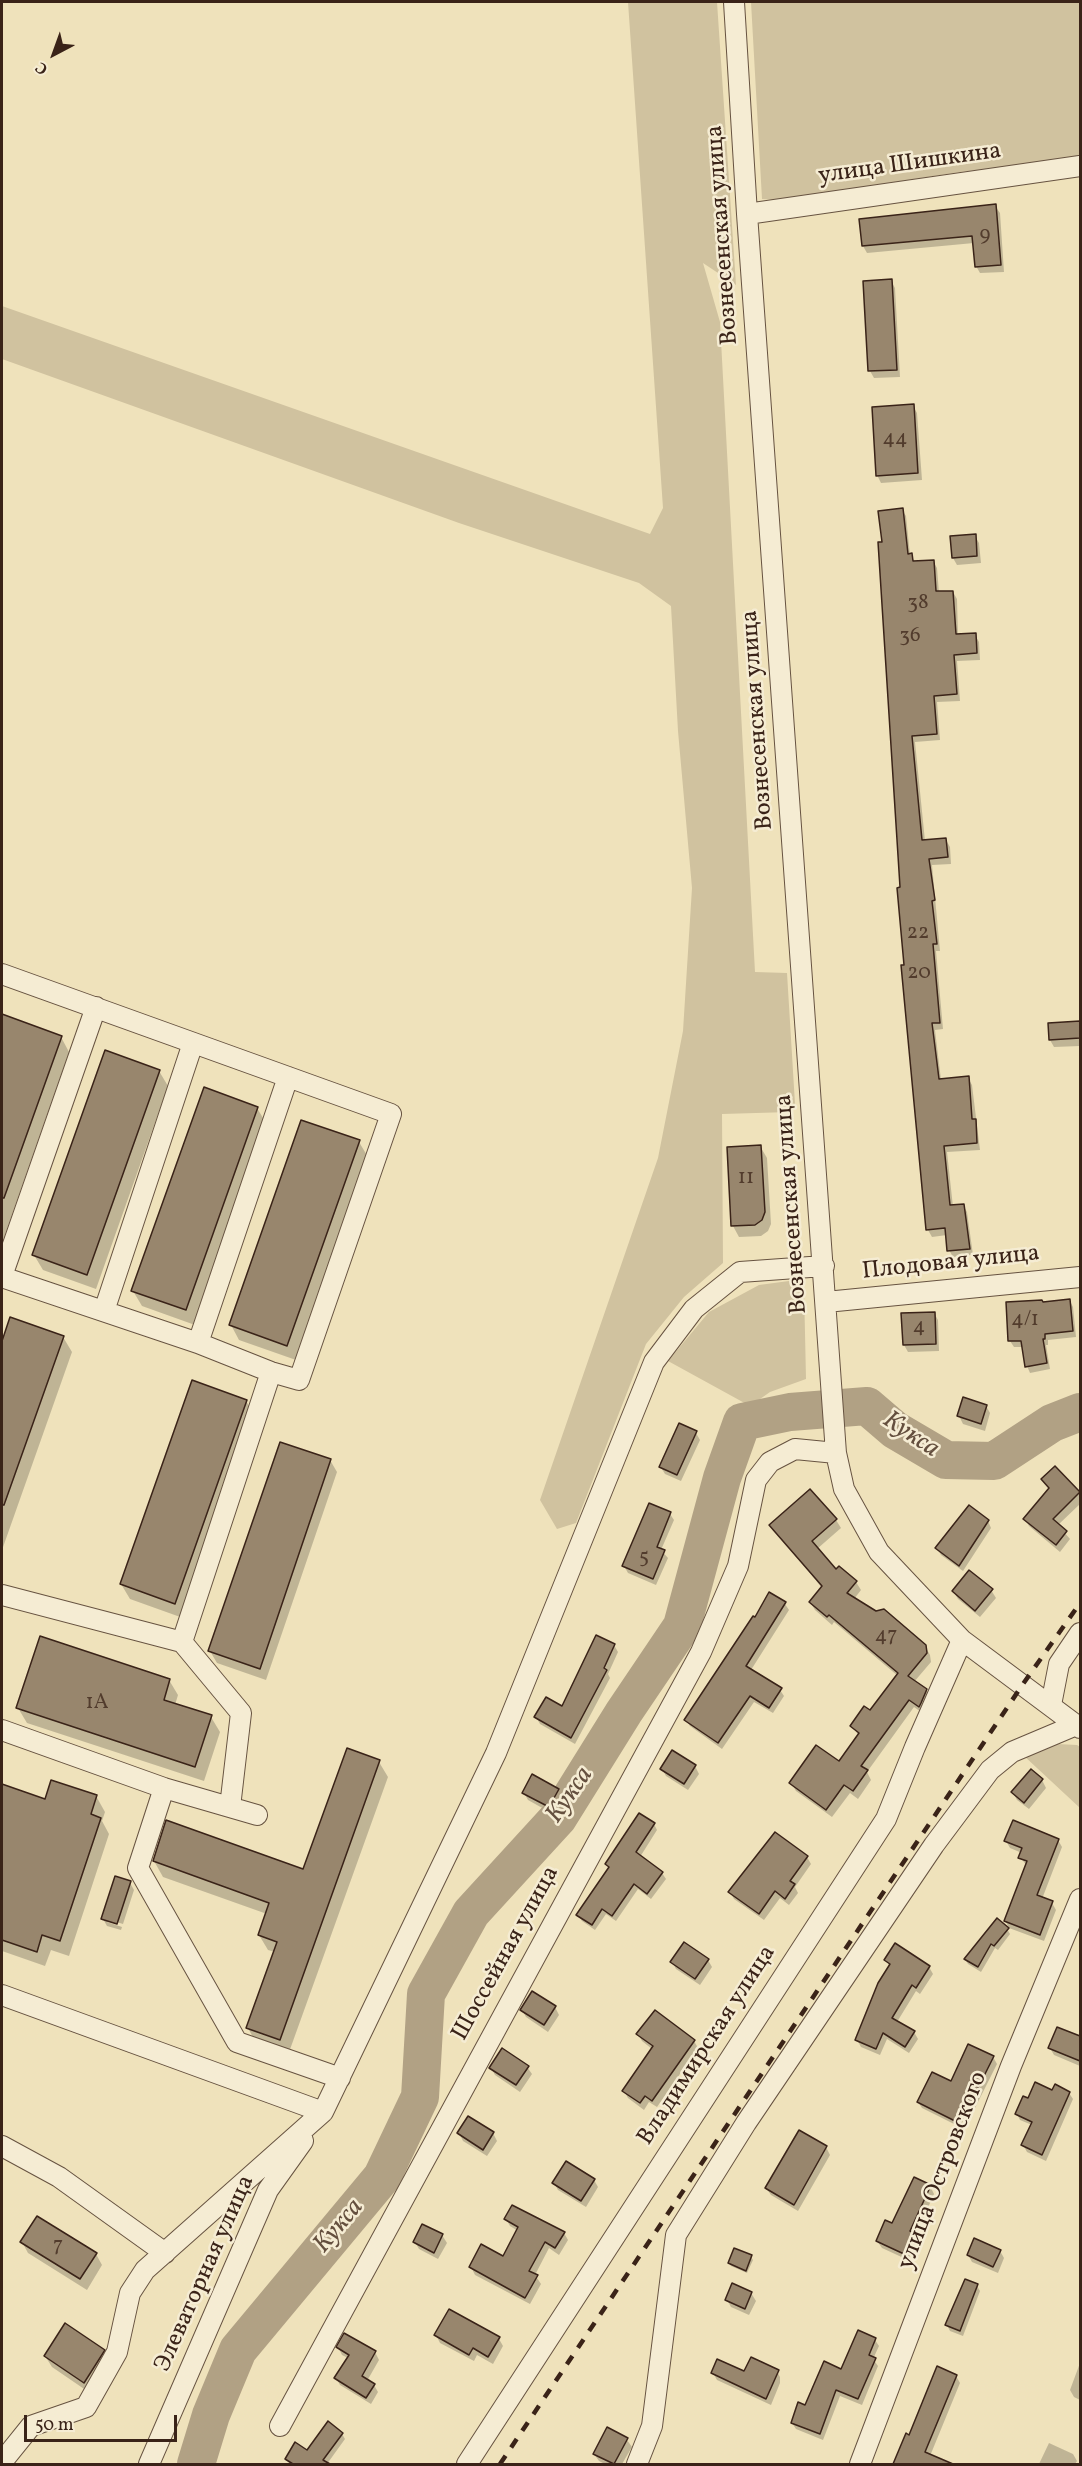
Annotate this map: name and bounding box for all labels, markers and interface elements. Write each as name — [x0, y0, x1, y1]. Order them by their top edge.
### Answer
north arrow — [24, 24, 84, 84]
text: С — [31, 56, 53, 79]
street label: Вознесенская улица — [702, 124, 746, 346]
street label: улица Шишкина — [817, 138, 1003, 192]
house number: 9 — [980, 223, 990, 249]
house number: 44 — [882, 427, 908, 453]
house number: 38 — [907, 591, 929, 617]
street label: Вознесенская улица — [737, 609, 781, 831]
house number: 36 — [899, 624, 921, 650]
house number: 22 — [907, 921, 929, 947]
house number: 20 — [907, 961, 931, 987]
street label: Вознесенская улица — [771, 1093, 815, 1315]
house number: 11 — [738, 1166, 754, 1192]
street label: Плодовая улица — [861, 1240, 1041, 1288]
house number: 4/1 — [1011, 1308, 1039, 1334]
house number: 4 — [913, 1315, 925, 1341]
water label: Кукса — [876, 1406, 944, 1466]
house number: 5 — [639, 1545, 649, 1571]
house number: 47 — [875, 1624, 897, 1650]
house number: 1А — [86, 1691, 108, 1717]
water label: Кукса — [541, 1762, 601, 1830]
street label: Шоссейная улица — [447, 1862, 567, 2046]
street label: Владимирская улица — [633, 1941, 783, 2151]
street label: улица Островского — [893, 2068, 995, 2274]
street label: Элеваторная улица — [150, 2172, 262, 2376]
water label: Кукса — [308, 2193, 372, 2261]
house number: 7 — [53, 2234, 63, 2260]
scale bar — [27, 2403, 180, 2441]
text: 50 m — [35, 2413, 74, 2438]

